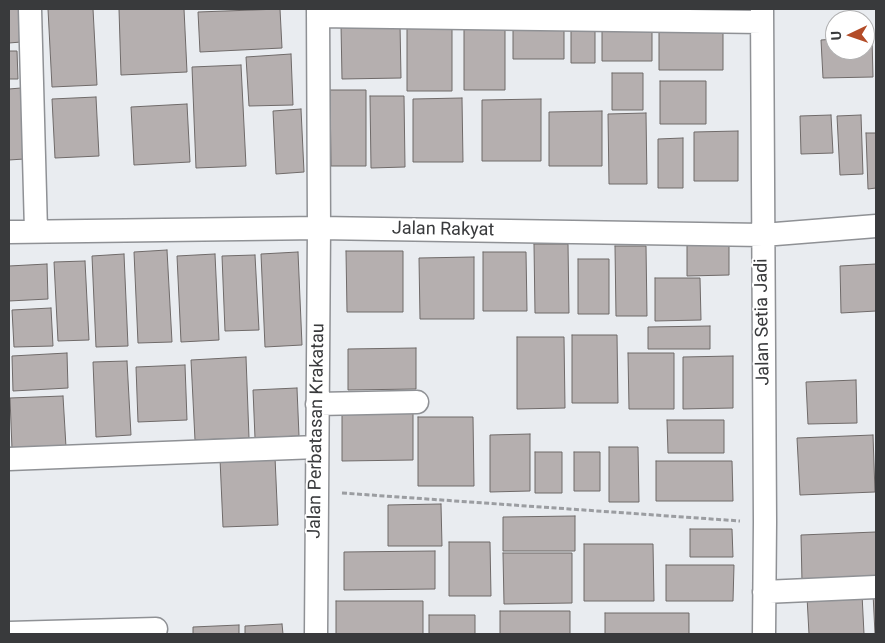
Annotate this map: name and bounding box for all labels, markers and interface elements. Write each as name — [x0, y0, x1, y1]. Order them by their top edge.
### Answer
north arrow — [825, 10, 875, 60]
text: U — [828, 31, 844, 41]
street label: Jalan Rakyat — [392, 218, 494, 242]
street label: Jalan Setia Jadi — [751, 258, 775, 386]
street label: Jalan Perbatasan Krakatau — [304, 323, 330, 539]

